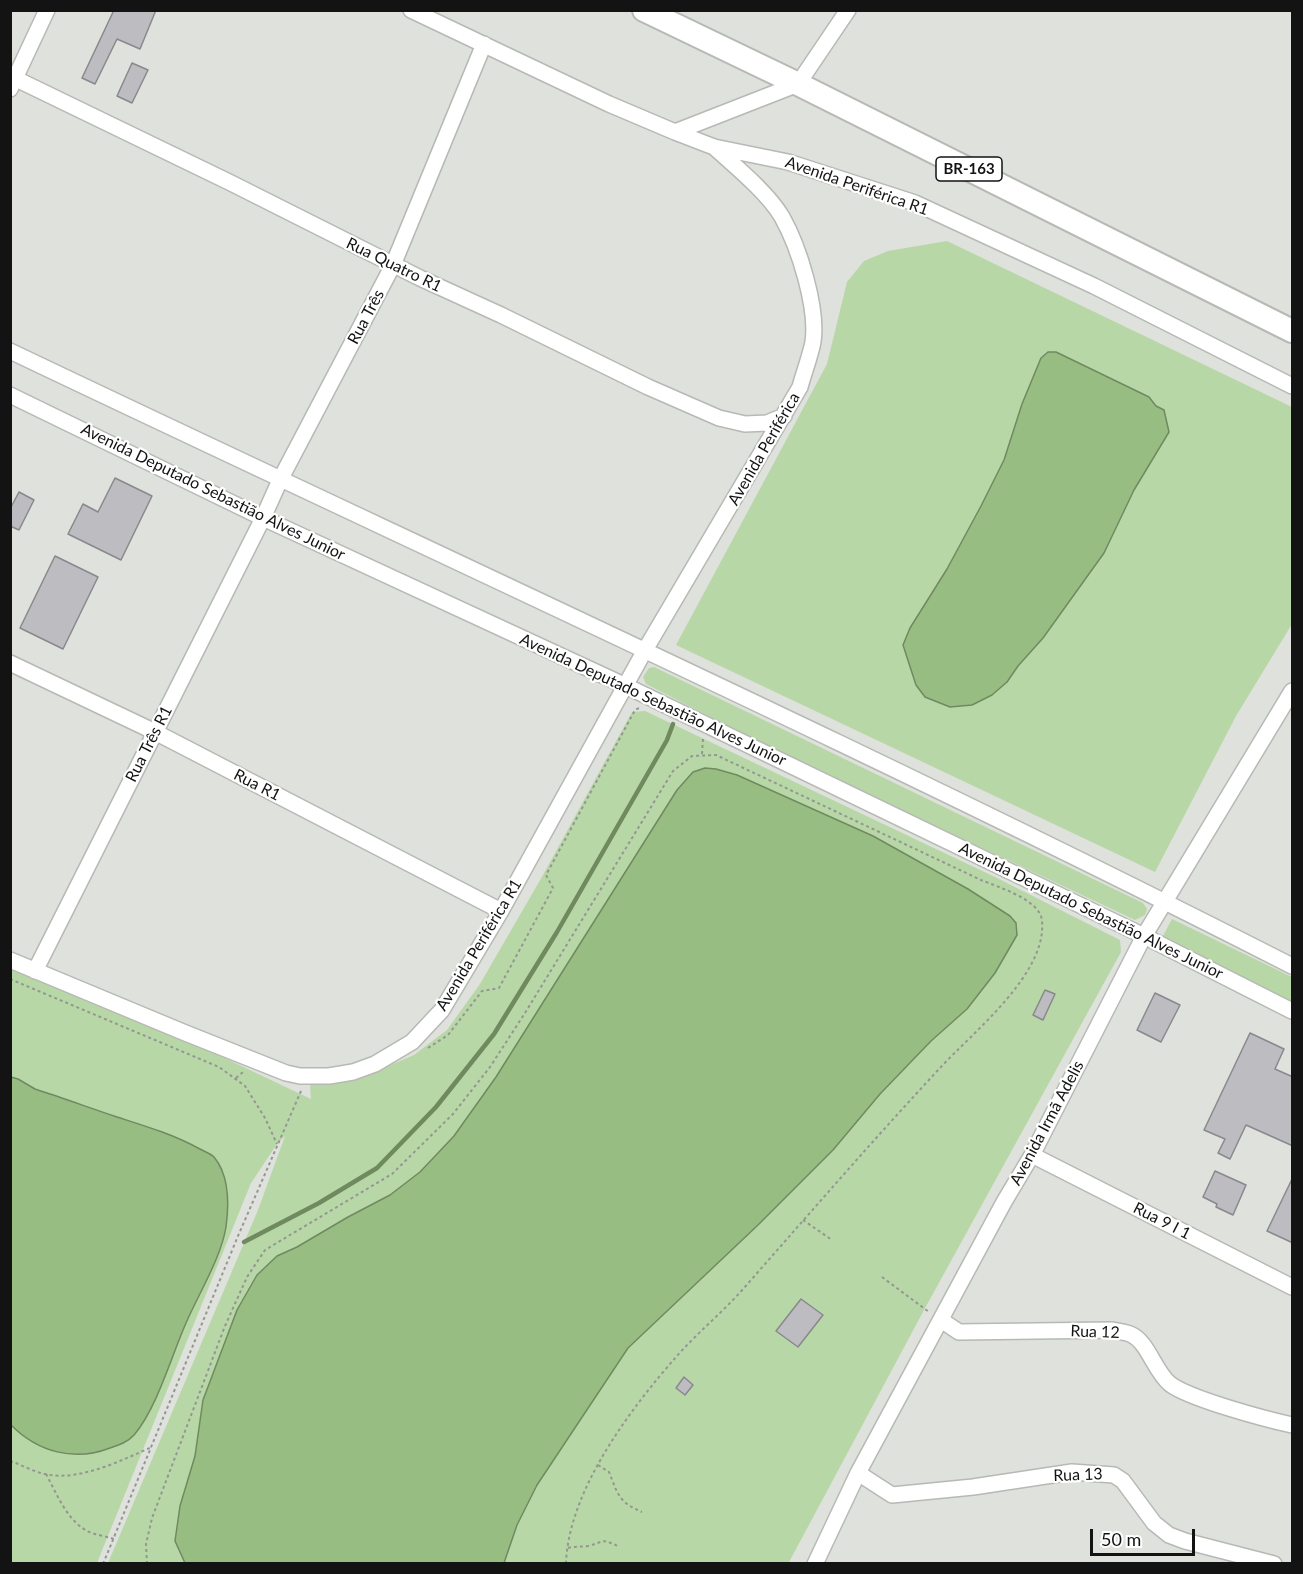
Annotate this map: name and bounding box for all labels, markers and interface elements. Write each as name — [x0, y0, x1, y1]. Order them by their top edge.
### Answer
street label: Avenida Periférica R1 — [783, 152, 931, 220]
road number: BR-163 — [936, 157, 1002, 181]
street label: Rua Quatro R1 — [343, 234, 445, 296]
street label: Rua Três — [344, 286, 388, 348]
street label: Avenida Periférica — [724, 389, 804, 509]
street label: Avenida Deputado Sebastião Alves Junior — [78, 419, 348, 565]
street label: Avenida Deputado Sebastião Alves Junior — [517, 630, 789, 770]
street label: Rua Três R1 — [122, 703, 176, 785]
street label: Rua R1 — [230, 765, 284, 805]
street label: Avenida Deputado Sebastião Alves Junior — [956, 838, 1226, 984]
street label: Avenida Periférica R1 — [432, 876, 526, 1014]
street label: Avenida Irmã Adelis — [1006, 1057, 1088, 1189]
street label: Rua 9 I 1 — [1130, 1198, 1194, 1244]
street label: Rua 12 — [1070, 1322, 1120, 1342]
street label: Rua 13 — [1053, 1465, 1103, 1485]
scale bar — [1093, 1517, 1198, 1555]
text: 50 m — [1101, 1528, 1141, 1550]

